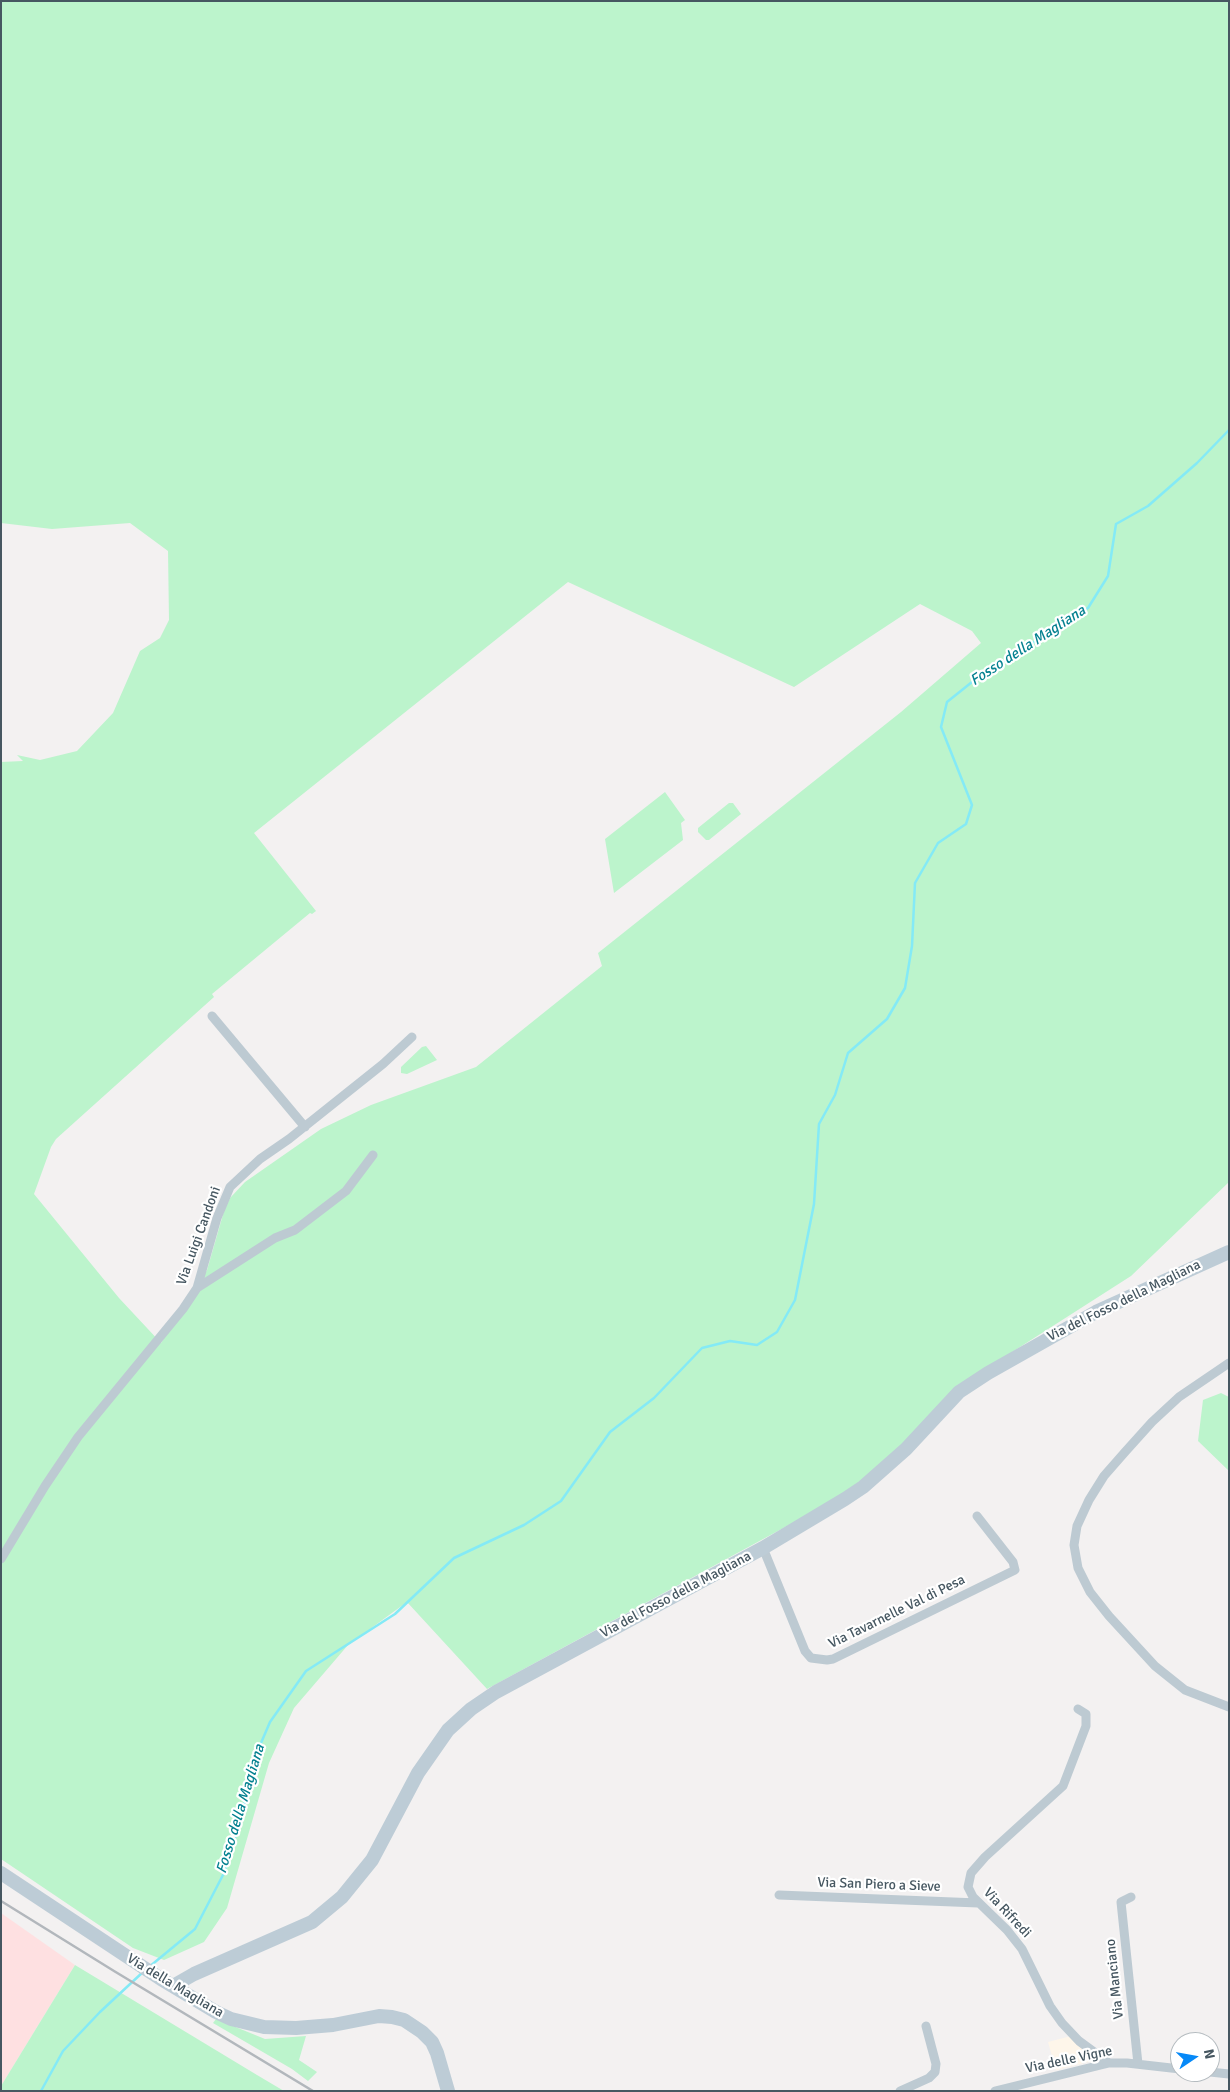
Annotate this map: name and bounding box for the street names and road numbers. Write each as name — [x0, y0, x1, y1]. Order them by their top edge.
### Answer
street label: Via Luigi Candoni — [173, 1184, 225, 1288]
street label: Via del Fosso della Magliana — [1045, 1257, 1203, 1345]
street label: Via del Fosso della Magliana — [598, 1548, 754, 1642]
street label: Via Tavarnelle Val di Pesa — [826, 1572, 968, 1652]
street label: Via San Piero a Sieve — [817, 1874, 941, 1896]
street label: Via Rifredi — [980, 1885, 1034, 1941]
street label: Via Manciano — [1102, 1938, 1128, 2020]
street label: Via della Magliana — [123, 1950, 227, 2022]
street label: Via delle Vigne — [1024, 2043, 1114, 2077]

